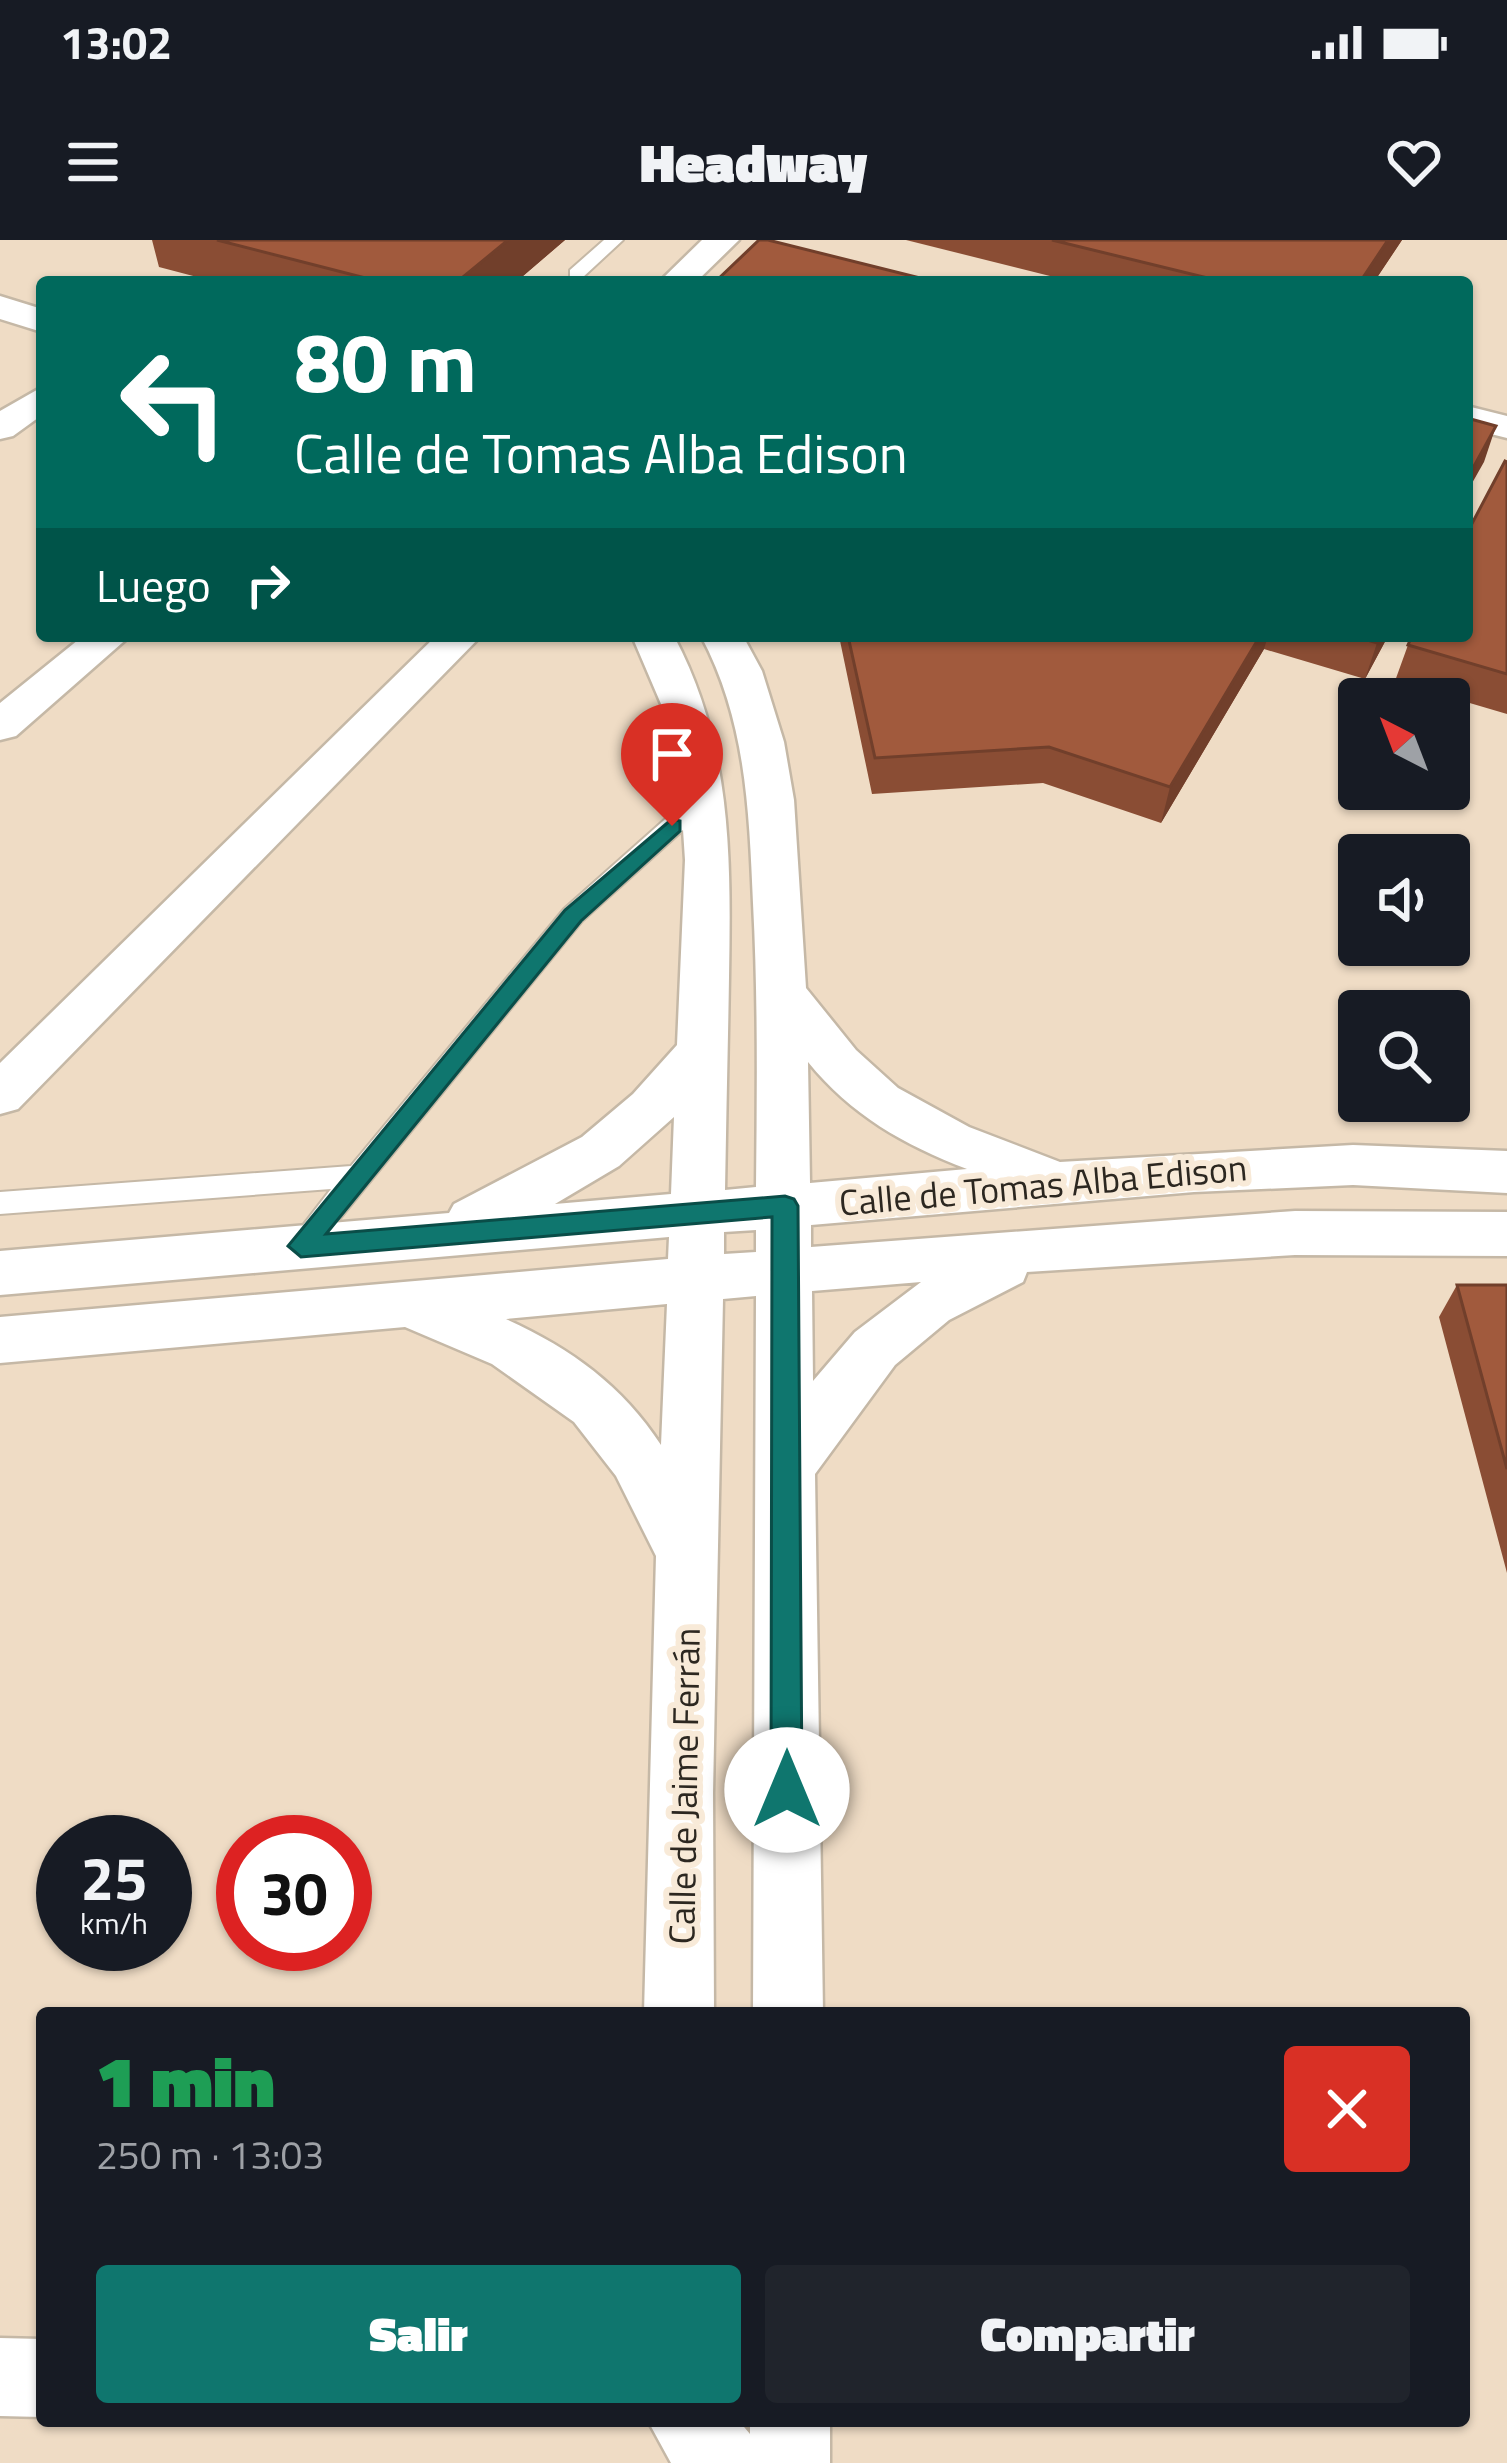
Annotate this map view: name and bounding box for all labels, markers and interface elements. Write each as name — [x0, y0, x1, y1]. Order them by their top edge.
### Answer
text: 13:02 — [60, 8, 172, 76]
text: Headway — [640, 121, 867, 203]
icon: menu — [60, 129, 126, 195]
icon: heart — [1381, 129, 1447, 195]
text: 80 m — [294, 297, 477, 425]
icon: left — [96, 324, 252, 480]
text: Calle de Tomas Alba Edison — [294, 412, 908, 494]
text: Luego — [96, 551, 211, 619]
icon: right — [235, 552, 301, 618]
north arrow — [1338, 678, 1470, 810]
map controls — [1338, 678, 1470, 1122]
pin — [621, 703, 723, 826]
icon: arrive — [639, 721, 705, 787]
button: sound — [1338, 834, 1470, 966]
button: search — [1338, 990, 1470, 1122]
street label: Calle de Tomas Alba Edison — [837, 1139, 1249, 1230]
street label: Calle de Jaime Ferrán — [653, 1627, 714, 1945]
position arrow — [724, 1727, 850, 1853]
speed limit sign: 30 — [216, 1815, 372, 1971]
text: 25 — [80, 1832, 148, 1923]
text: km/h — [80, 1900, 148, 1946]
text: 1 min — [96, 2025, 275, 2135]
button: close — [1284, 2046, 1410, 2172]
text: 250 m · 13:03 — [96, 2125, 324, 2184]
button: Salir — [96, 2265, 741, 2403]
button: Compartir — [765, 2265, 1410, 2403]

